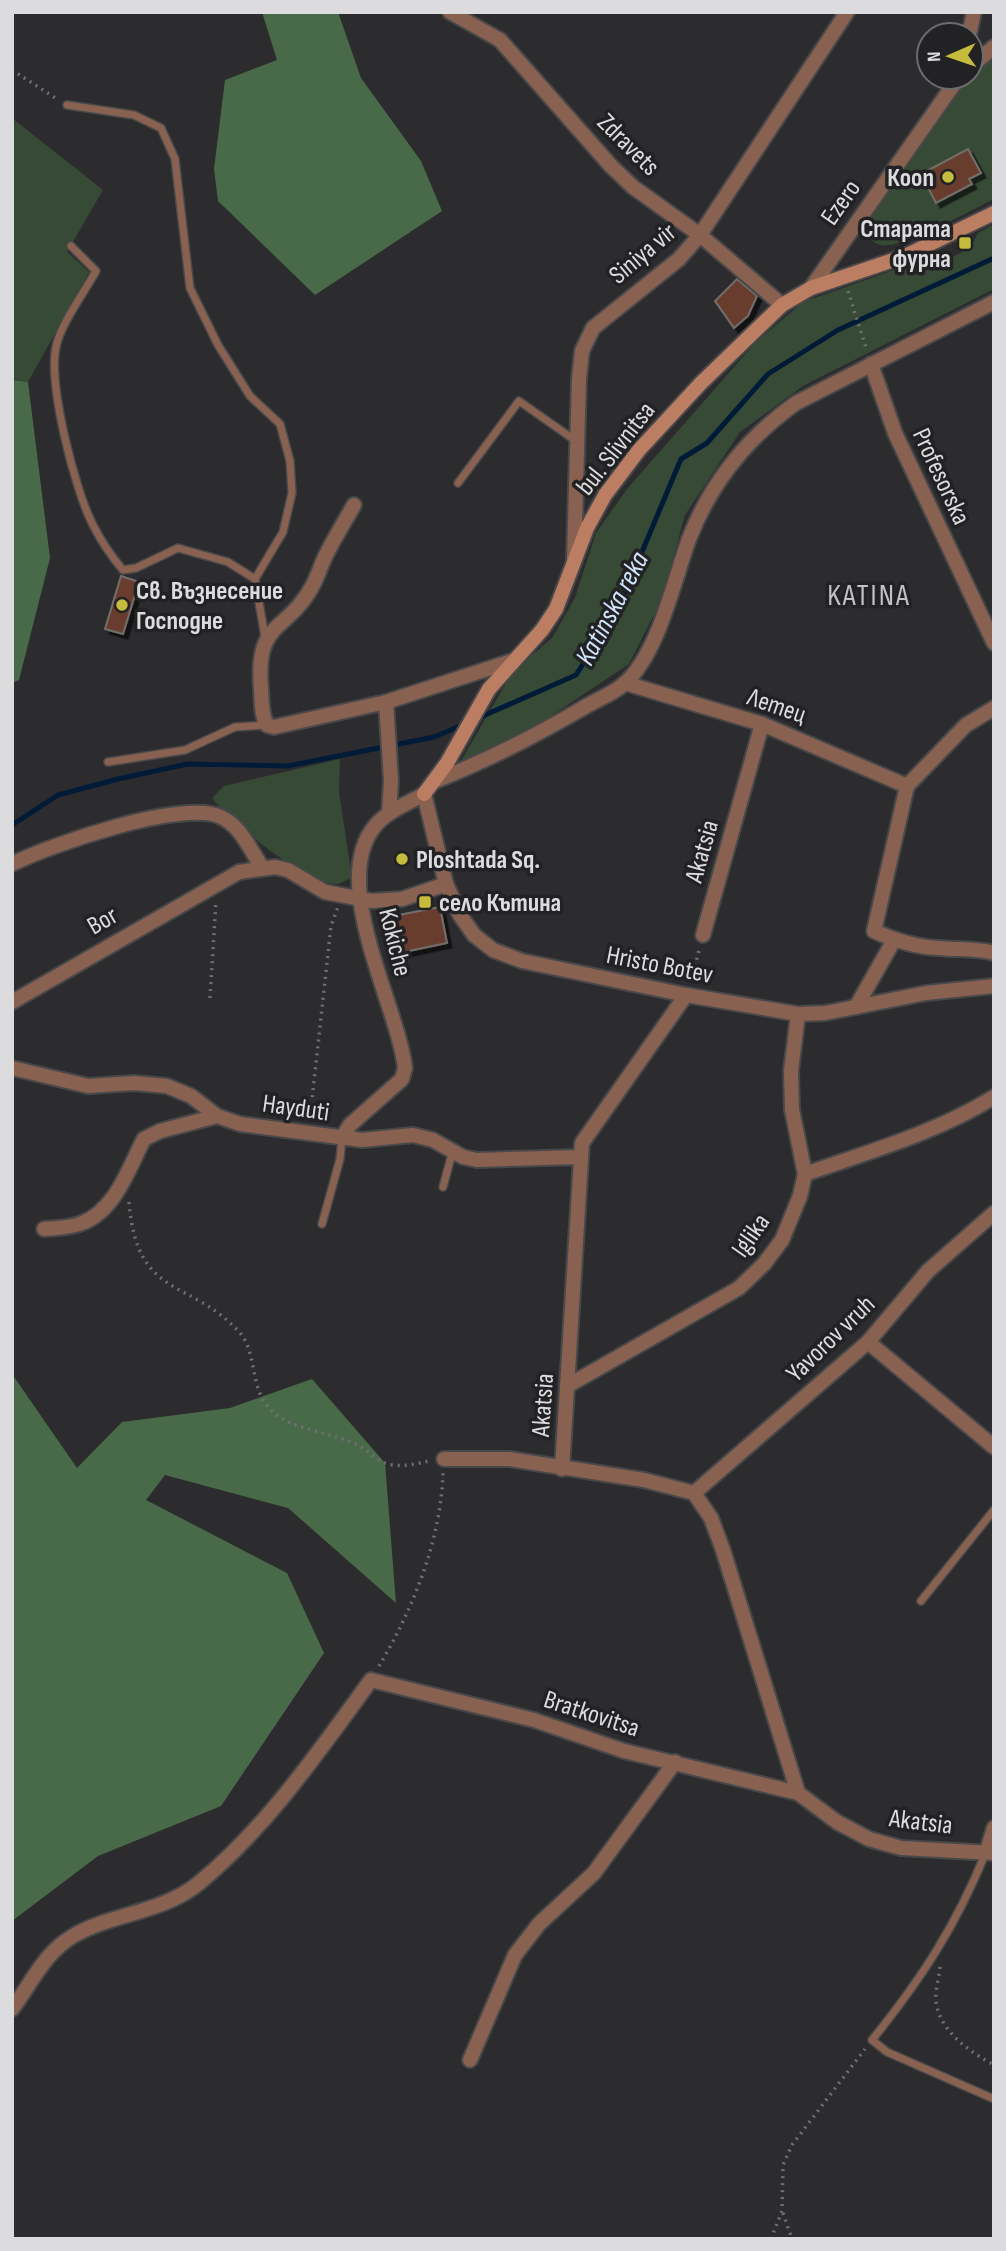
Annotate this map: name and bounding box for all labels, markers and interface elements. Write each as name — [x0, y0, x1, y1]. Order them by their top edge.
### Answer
north arrow — [915, 21, 985, 91]
text: N — [923, 51, 946, 62]
street label: Zdravets — [590, 107, 666, 183]
place label: Кооп — [887, 163, 934, 194]
marker: Кооп — [940, 169, 956, 185]
street label: Ezero — [815, 174, 868, 231]
place label: Старата фурна — [860, 214, 951, 275]
street label: Siniya vir — [603, 217, 683, 291]
marker: Старата фурна — [957, 235, 973, 251]
street label: bul. Slivnitsa — [570, 396, 662, 502]
street label: Profesorska — [905, 424, 976, 530]
water label: Katinska reka — [569, 546, 656, 671]
place label: Св. Възнесение Господне — [136, 576, 283, 637]
district label: KATINA — [827, 578, 911, 614]
marker: Св. Възнесение Господне — [114, 597, 130, 613]
street label: Летец — [742, 682, 810, 731]
street label: Akatsia — [679, 817, 726, 887]
place label: Ploshtada Sq. — [416, 845, 540, 876]
marker: Ploshtada Sq. — [394, 851, 410, 867]
place label: село Кътина — [439, 888, 561, 919]
marker: село Кътина — [417, 894, 433, 910]
street label: Bor — [82, 900, 124, 942]
street label: Kokiche — [371, 905, 418, 980]
street label: Hristo Botev — [604, 940, 716, 991]
street label: Hayduti — [260, 1088, 331, 1129]
street label: Iglika — [725, 1208, 777, 1264]
street label: Yavorov vruh — [780, 1289, 882, 1389]
street label: Akatsia — [526, 1372, 561, 1439]
street label: Bratkovitsa — [540, 1684, 643, 1744]
street label: Akatsia — [886, 1803, 954, 1842]

